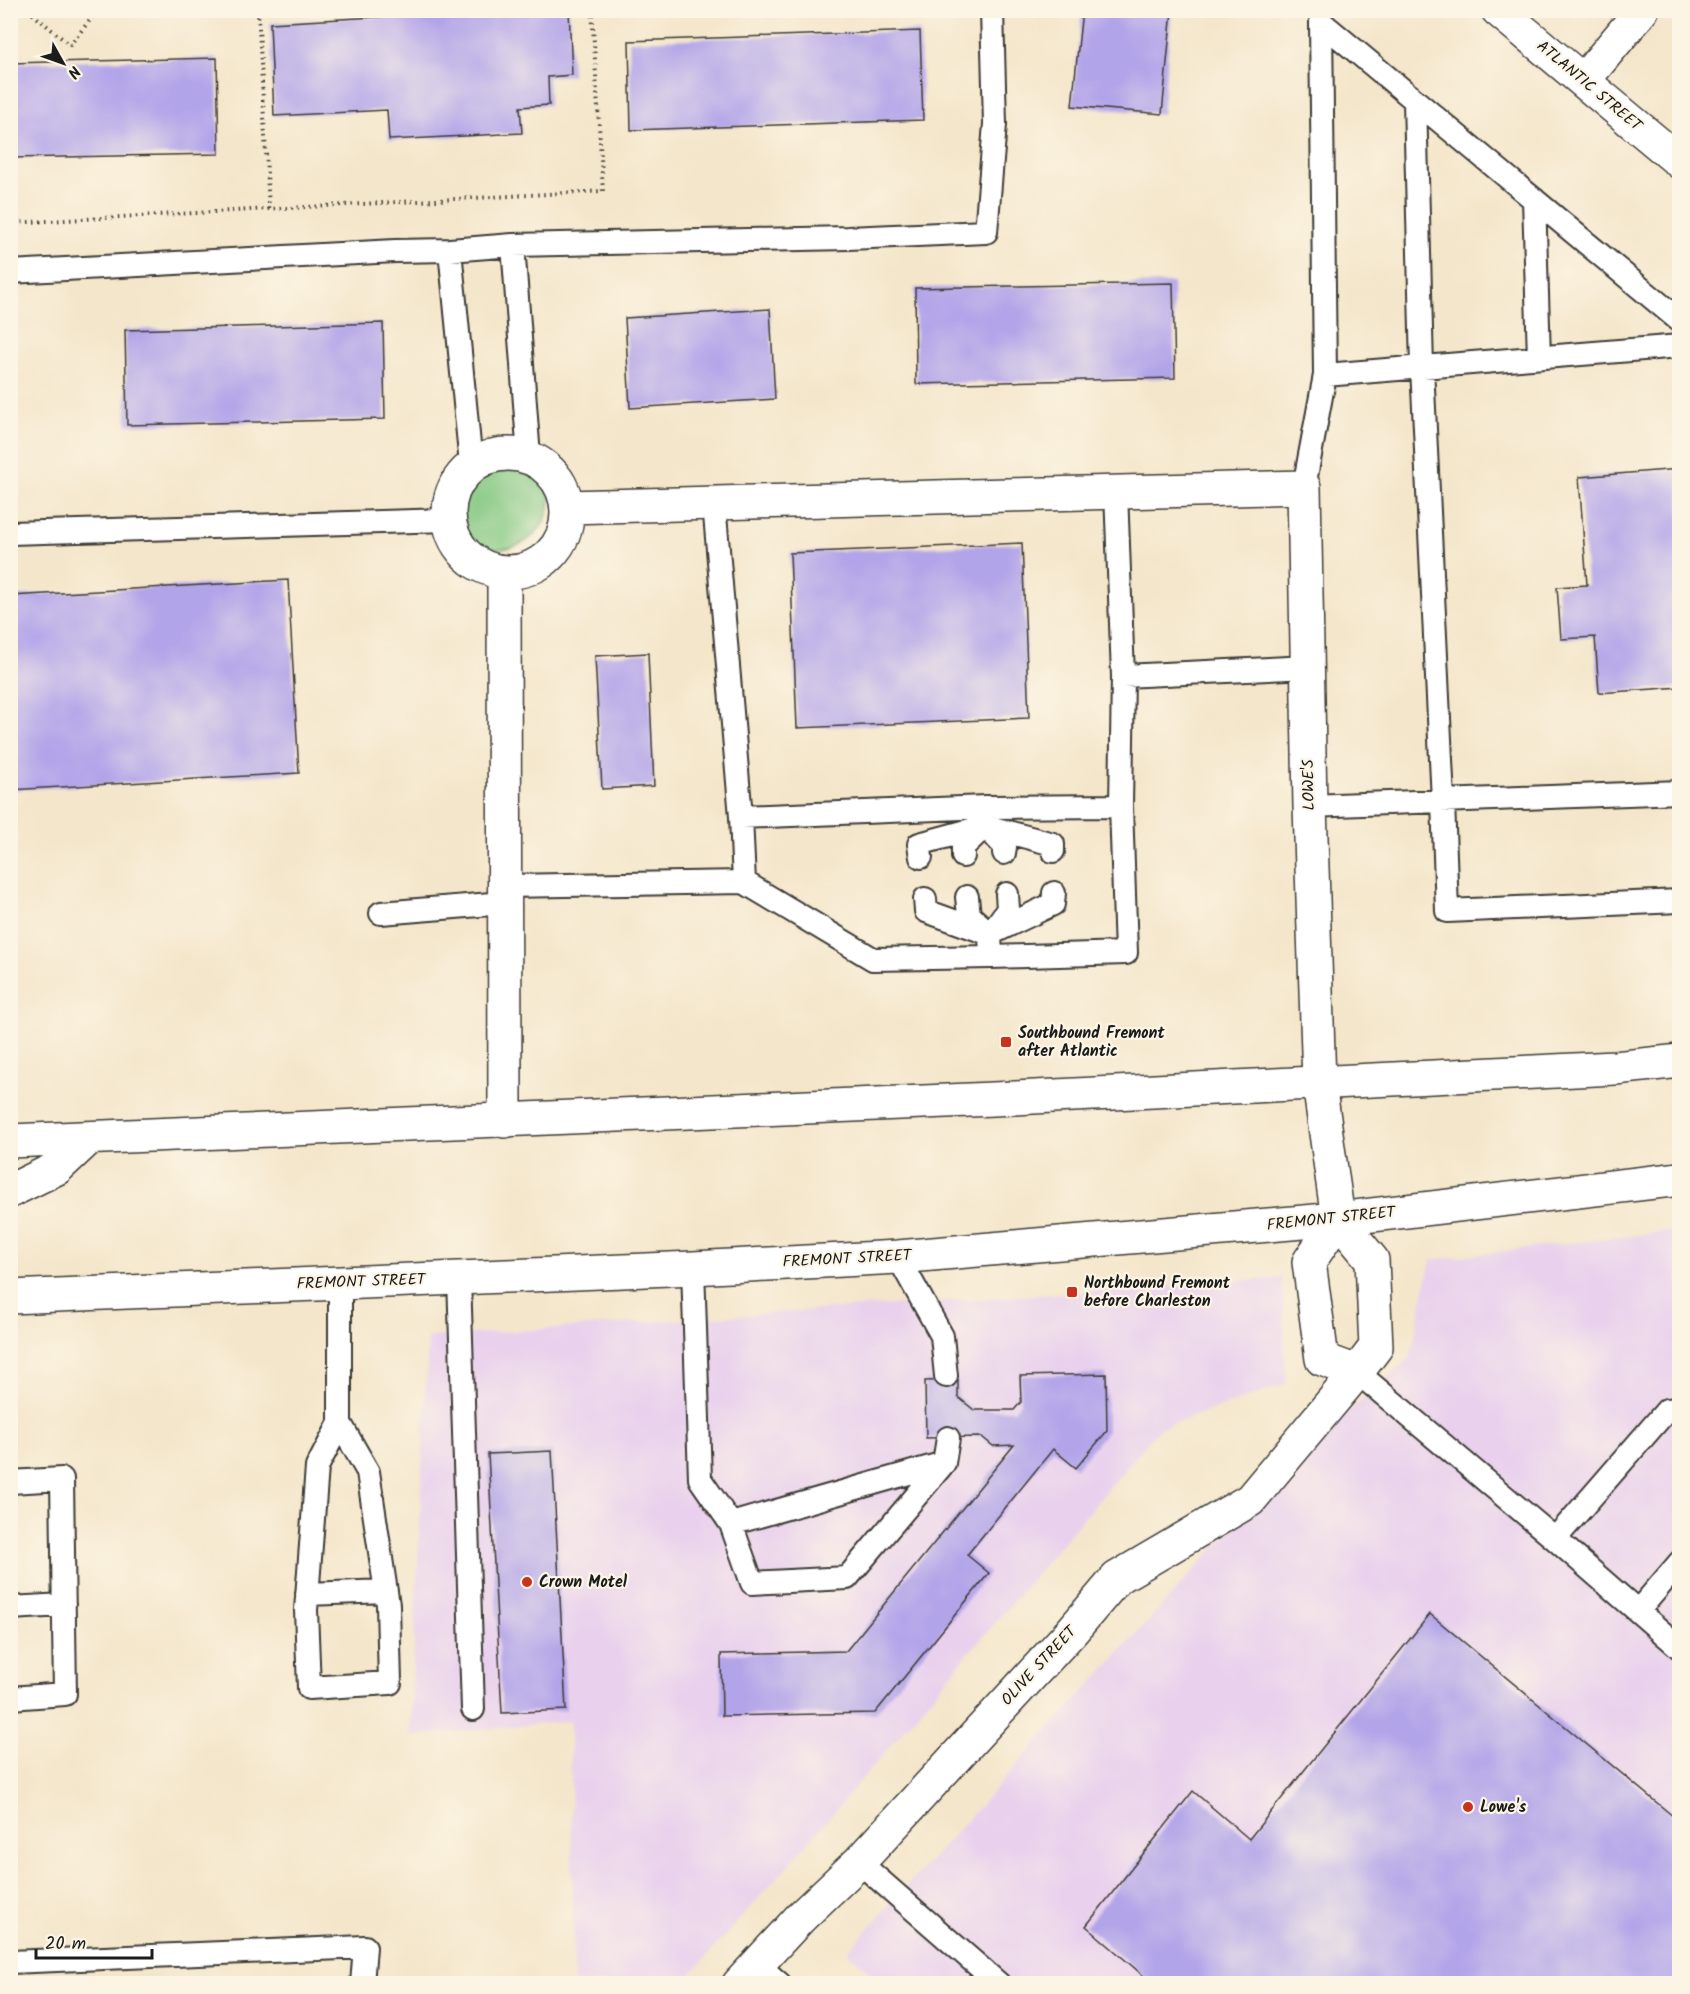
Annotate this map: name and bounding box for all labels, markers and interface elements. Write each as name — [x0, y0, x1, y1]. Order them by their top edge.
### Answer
north arrow — [33, 33, 93, 93]
street label: ATLANTIC STREET — [1531, 34, 1648, 139]
text: N — [61, 60, 86, 84]
street label: LOWE'S — [1296, 759, 1322, 811]
place label: Southbound Fremont after Atlantic — [1018, 1021, 1165, 1064]
marker: Southbound Fremont after Atlantic — [999, 1035, 1013, 1049]
street label: FREMONT STREET — [1266, 1200, 1398, 1238]
street label: FREMONT STREET — [782, 1243, 913, 1275]
street label: FREMONT STREET — [296, 1267, 427, 1297]
place label: Northbound Fremont before Charleston — [1084, 1271, 1231, 1314]
marker: Northbound Fremont before Charleston — [1065, 1285, 1079, 1299]
place label: Crown Motel — [539, 1570, 628, 1595]
marker: Crown Motel — [520, 1575, 534, 1589]
street label: OLIVE STREET — [995, 1619, 1084, 1712]
place label: Lowe's — [1480, 1795, 1527, 1820]
marker: Lowe's — [1461, 1800, 1475, 1814]
scale bar — [36, 1922, 152, 1960]
text: 20 m — [45, 1930, 86, 1959]

